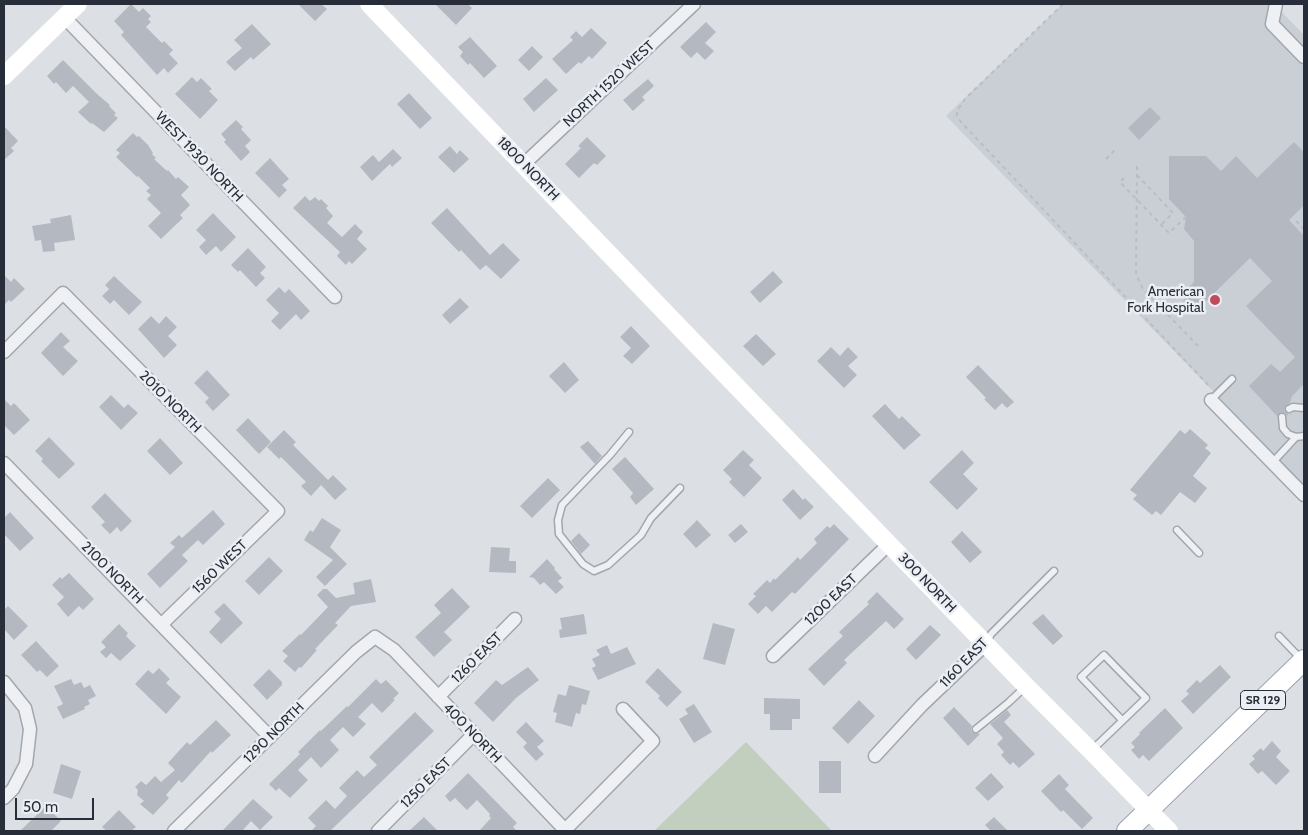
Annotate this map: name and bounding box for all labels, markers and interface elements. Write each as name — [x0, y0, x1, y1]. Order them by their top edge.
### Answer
street label: NORTH 1520 WEST — [560, 37, 658, 131]
street label: WEST 1930 NORTH — [152, 108, 246, 206]
street label: 1800 NORTH — [493, 134, 563, 204]
place label: American Fork Hospital — [1127, 284, 1204, 316]
marker: American Fork Hospital — [1208, 293, 1222, 307]
street label: 2010 NORTH — [135, 367, 205, 437]
street label: 1560 WEST — [189, 537, 251, 597]
street label: 2100 NORTH — [77, 538, 147, 608]
street label: 300 NORTH — [894, 550, 960, 616]
street label: 1200 EAST — [801, 571, 861, 629]
street label: 1260 EAST — [448, 629, 506, 687]
street label: 1160 EAST — [936, 635, 992, 691]
road number: SR 129 — [1240, 690, 1286, 710]
street label: 1290 NORTH — [240, 699, 308, 767]
street label: 400 NORTH — [439, 699, 505, 767]
street label: 1250 EAST — [397, 754, 455, 812]
scale bar — [18, 788, 96, 820]
text: 50 m — [23, 798, 58, 816]

